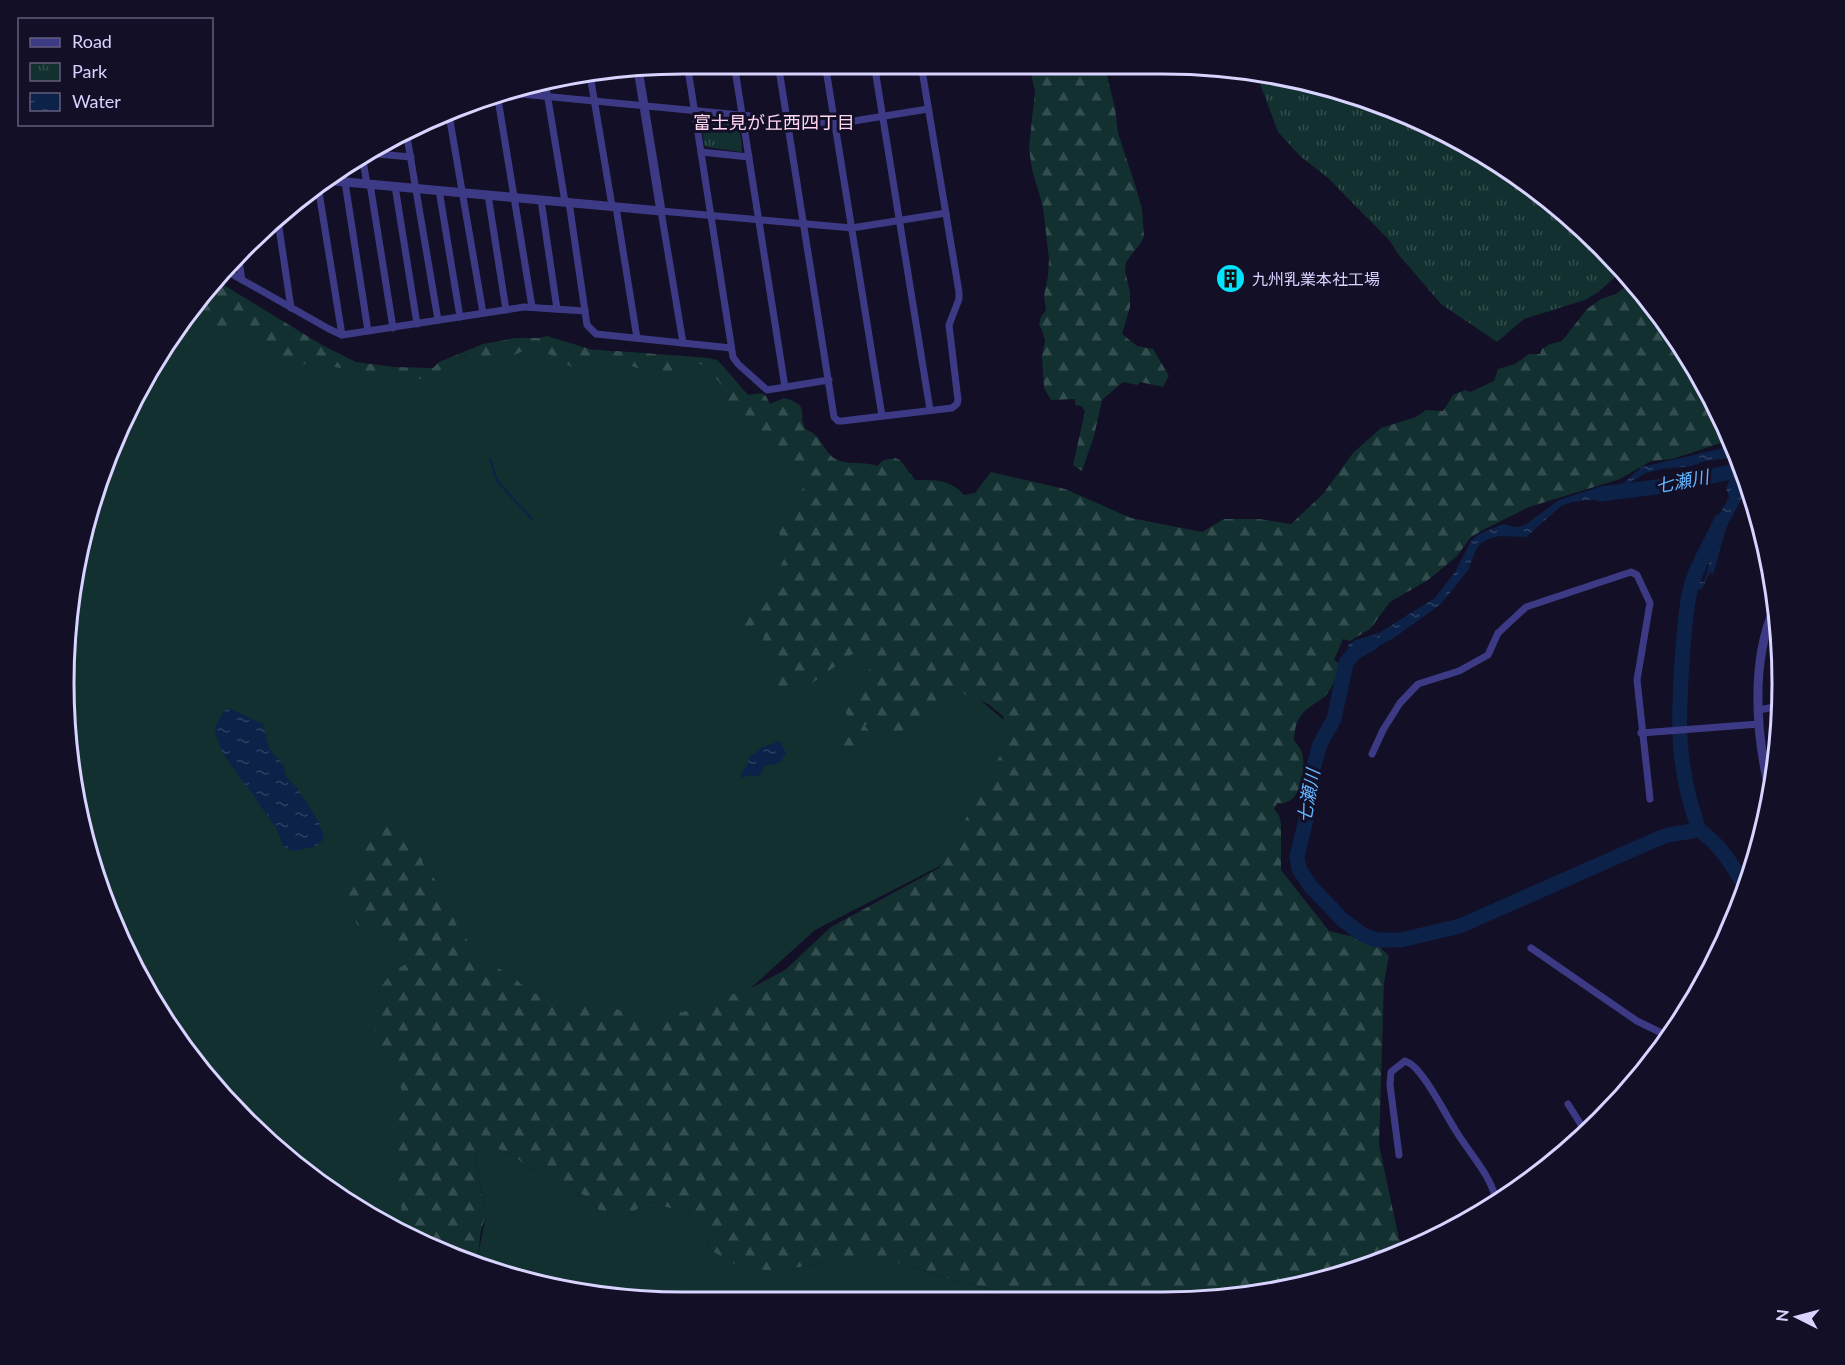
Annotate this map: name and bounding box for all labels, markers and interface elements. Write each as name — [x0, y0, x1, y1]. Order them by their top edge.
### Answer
legend — [18, 18, 213, 126]
text: Road — [72, 30, 112, 52]
text: Park — [72, 60, 108, 82]
text: Water — [72, 90, 121, 112]
district label: 富士見が丘西四丁目 — [693, 111, 855, 133]
building icon: 九州乳業本社工場 — [1215, 263, 1247, 295]
place label: 九州乳業本社工場 — [1252, 269, 1380, 288]
water label: 七瀬川 — [1653, 465, 1712, 497]
water label: 七瀬川 — [1292, 765, 1324, 824]
north arrow — [1767, 1287, 1827, 1347]
text: N — [1771, 1308, 1792, 1323]

